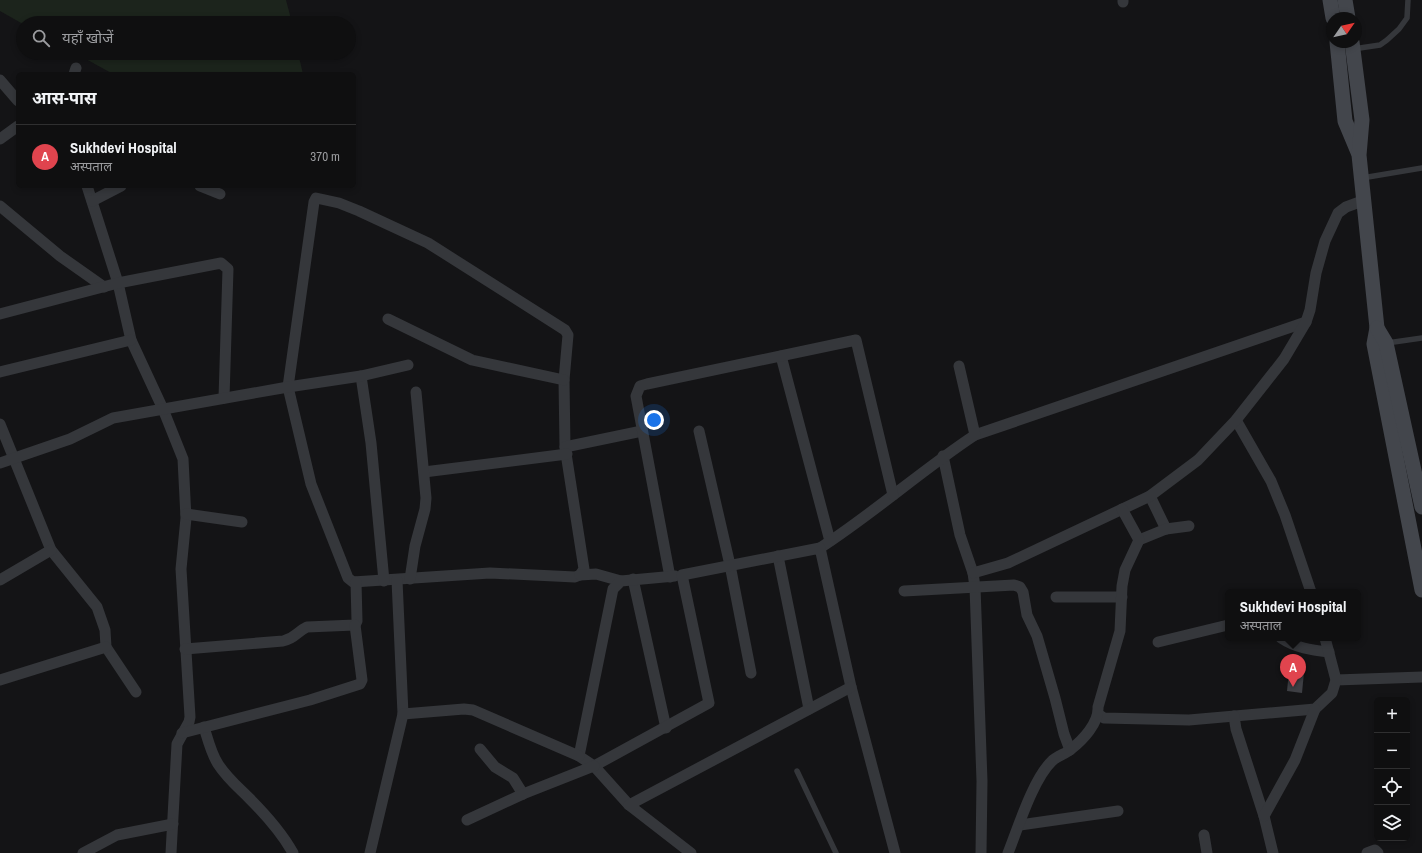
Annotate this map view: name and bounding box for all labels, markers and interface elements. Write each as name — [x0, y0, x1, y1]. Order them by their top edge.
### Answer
north arrow — [1326, 12, 1362, 48]
search box — [16, 16, 356, 60]
icon: search — [30, 27, 52, 49]
text: यहाँ खोजें — [62, 27, 113, 48]
text: आस-पास — [32, 86, 97, 109]
text: Sukhdevi Hospital — [70, 137, 177, 158]
text: A — [41, 148, 49, 165]
text: 370 m — [310, 148, 340, 165]
text: अस्पताल — [70, 158, 112, 175]
your location — [644, 410, 664, 430]
popup — [1225, 589, 1361, 641]
text: Sukhdevi Hospital — [1240, 596, 1346, 617]
text: अस्पताल — [1240, 617, 1282, 634]
pin: A — [1280, 654, 1306, 687]
map controls — [1374, 697, 1410, 841]
button: + — [1374, 697, 1410, 733]
button: − — [1374, 733, 1410, 769]
button: locate — [1374, 769, 1410, 805]
button: layers — [1374, 805, 1410, 841]

